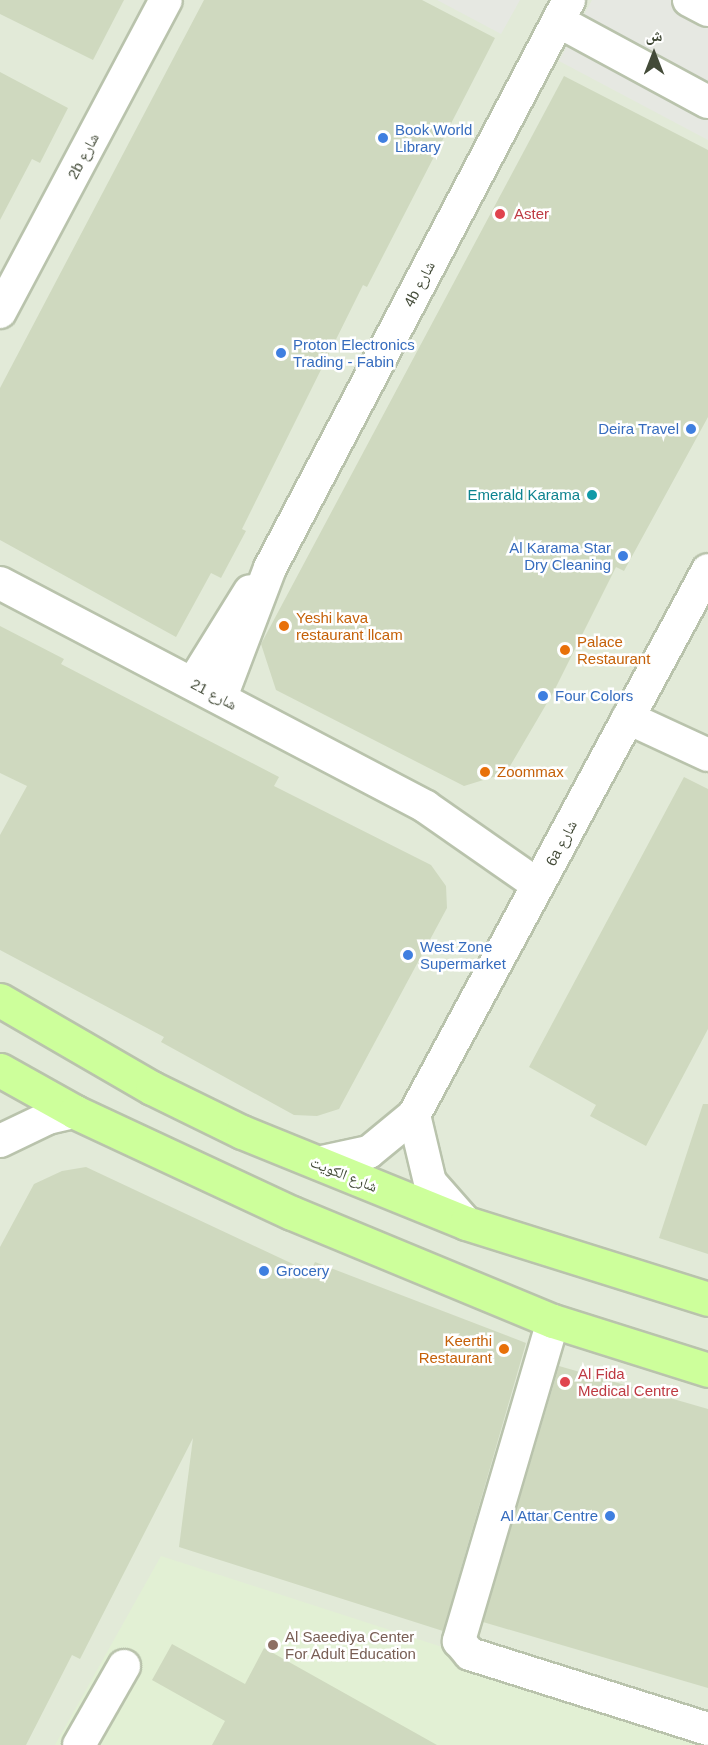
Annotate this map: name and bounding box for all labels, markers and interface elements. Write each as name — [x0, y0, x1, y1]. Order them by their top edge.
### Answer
north arrow — [624, 24, 684, 84]
text: ش — [646, 27, 662, 44]
place label: Book World Library — [395, 120, 472, 155]
street label: 2b شارع — [63, 130, 103, 182]
marker: Book World Library — [376, 131, 390, 145]
marker: Aster — [491, 205, 509, 223]
place label: Aster — [514, 205, 549, 223]
street label: 4b شارع — [399, 258, 439, 310]
place label: Proton Electronics Trading - Fabin — [293, 335, 415, 370]
marker: Proton Electronics Trading - Fabin — [274, 346, 288, 360]
place label: Deira Travel — [598, 420, 679, 438]
marker: Deira Travel — [684, 422, 698, 436]
place label: Emerald Karama — [467, 486, 580, 504]
marker: Emerald Karama — [585, 488, 599, 502]
place label: Al Karama Star Dry Cleaning — [509, 538, 611, 573]
marker: Al Karama Star Dry Cleaning — [616, 549, 630, 563]
place label: Yeshi kava restaurant llcam — [296, 608, 403, 643]
marker: Yeshi kava restaurant llcam — [277, 619, 291, 633]
place label: Palace Restaurant — [577, 632, 650, 667]
marker: Palace Restaurant — [558, 643, 572, 657]
street label: شارع 21 — [188, 674, 240, 714]
place label: Four Colors — [555, 687, 633, 705]
marker: Four Colors — [536, 689, 550, 703]
place label: Zoommax — [497, 763, 564, 781]
marker: Zoommax — [478, 765, 492, 779]
street label: 6a شارع — [541, 817, 581, 869]
place label: West Zone Supermarket — [420, 937, 506, 972]
marker: West Zone Supermarket — [401, 948, 415, 962]
street label: شارع الكويت — [308, 1152, 380, 1196]
place label: Grocery — [276, 1262, 329, 1280]
marker: Grocery — [257, 1264, 271, 1278]
place label: Keerthi Restaurant — [419, 1331, 492, 1366]
marker: Keerthi Restaurant — [497, 1342, 511, 1356]
place label: Al Fida Medical Centre — [578, 1364, 679, 1399]
marker: Al Fida Medical Centre — [556, 1373, 574, 1391]
place label: Al Attar Centre — [500, 1507, 598, 1525]
marker: Al Attar Centre — [603, 1509, 617, 1523]
place label: Al Saeediya Center For Adult Education — [285, 1627, 417, 1662]
marker: Al Saeediya Center For Adult Education — [266, 1638, 280, 1652]

